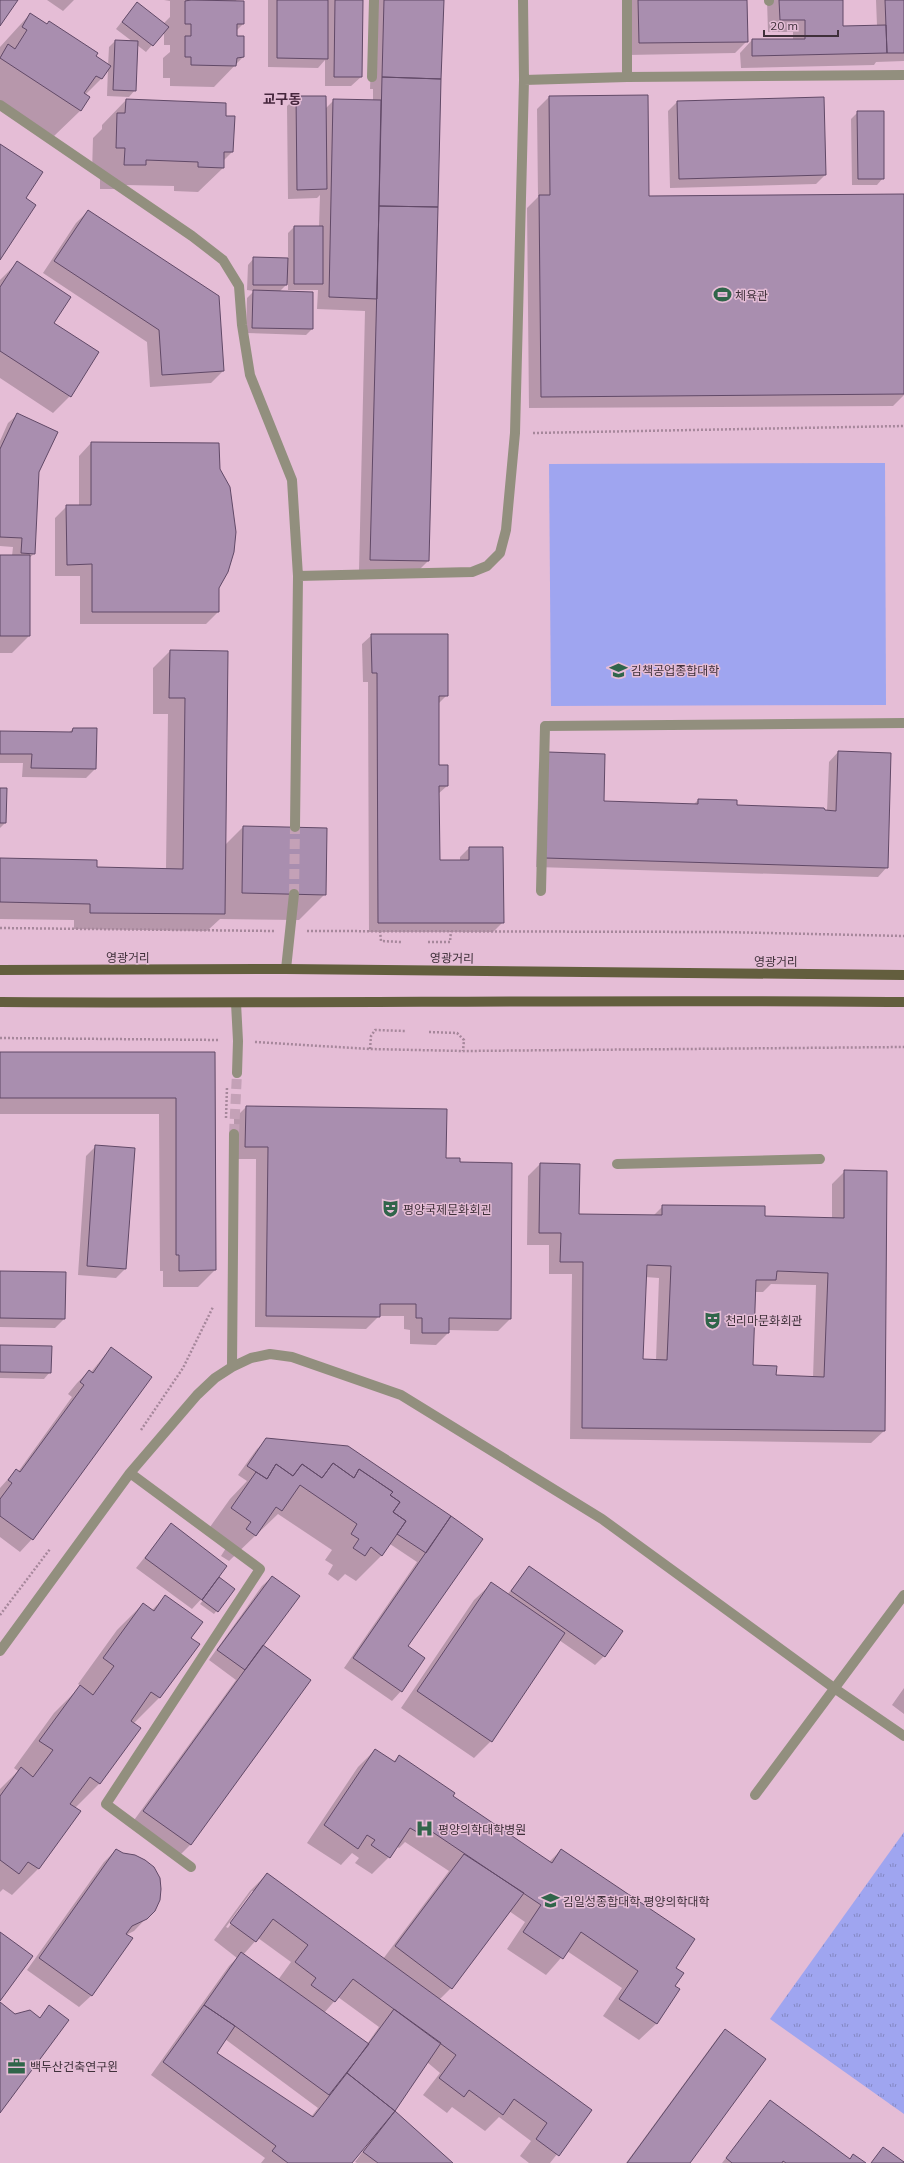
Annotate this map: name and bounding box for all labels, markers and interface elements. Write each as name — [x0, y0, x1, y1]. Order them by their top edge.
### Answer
scale bar — [764, 12, 838, 38]
text: 20 m — [770, 18, 798, 33]
district label: 교구동 — [263, 90, 301, 108]
sports icon: 체육관 — [712, 285, 732, 305]
place label: 체육관 — [735, 288, 768, 303]
school or university icon: 김책공업종합대학 — [608, 660, 628, 680]
place label: 김책공업종합대학 — [631, 663, 719, 678]
street label: 영광거리 — [106, 950, 150, 965]
street label: 영광거리 — [430, 950, 474, 966]
street label: 영광거리 — [754, 954, 798, 969]
theatre icon: 평양국제문화회괸 — [380, 1199, 400, 1219]
place label: 평양국제문화회괸 — [403, 1202, 491, 1217]
theatre icon: 천리마문화회관 — [702, 1310, 722, 1330]
place label: 천리마문화회관 — [725, 1313, 802, 1328]
hospital icon: 평양의학대학병원 — [415, 1819, 435, 1839]
place label: 평양의학대학병원 — [438, 1822, 526, 1837]
school or university icon: 김일성종합대학 평양의학대학 — [540, 1891, 560, 1911]
place label: 김일성종합대학 평양의학대학 — [563, 1894, 710, 1909]
office icon: 백두산건축연구윈 — [7, 2056, 27, 2076]
place label: 백두산건축연구윈 — [30, 2059, 118, 2074]

